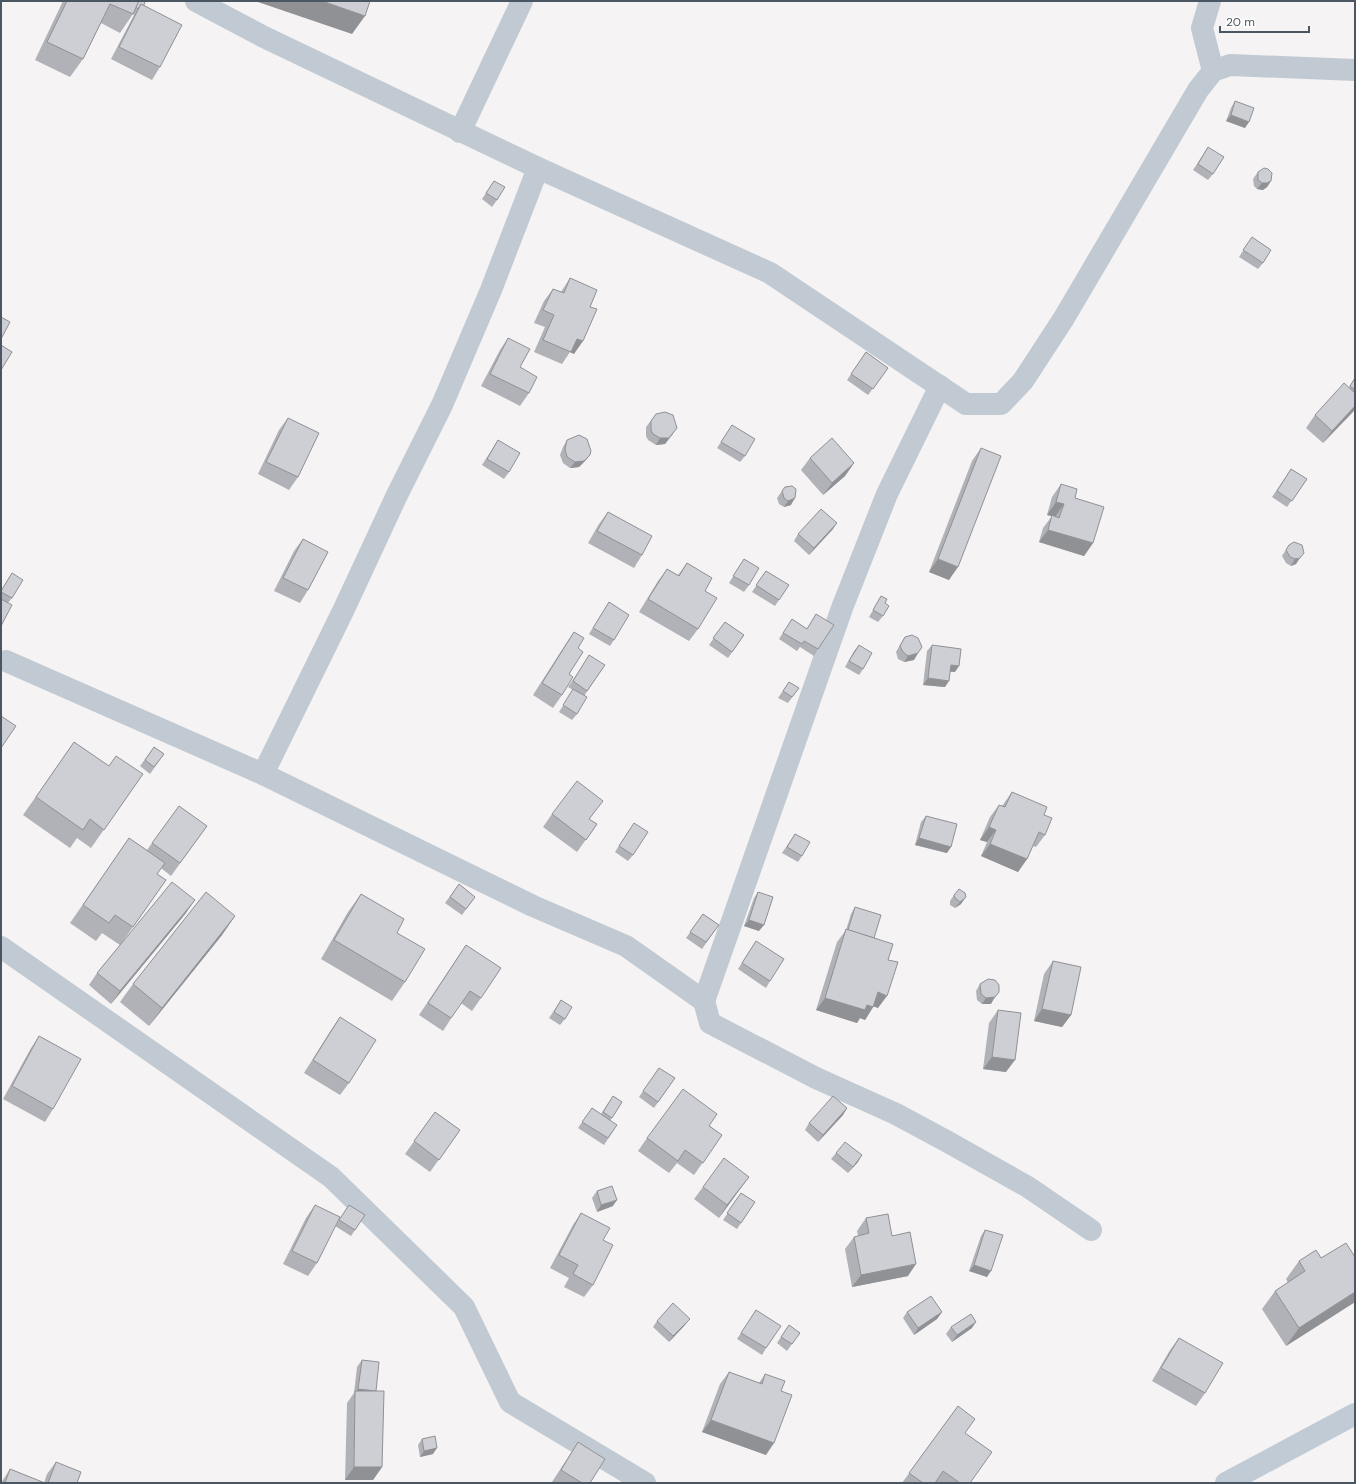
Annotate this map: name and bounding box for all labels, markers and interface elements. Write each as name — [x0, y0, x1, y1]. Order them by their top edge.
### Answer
scale bar — [1220, 8, 1309, 34]
text: 20 m — [1226, 14, 1255, 30]

